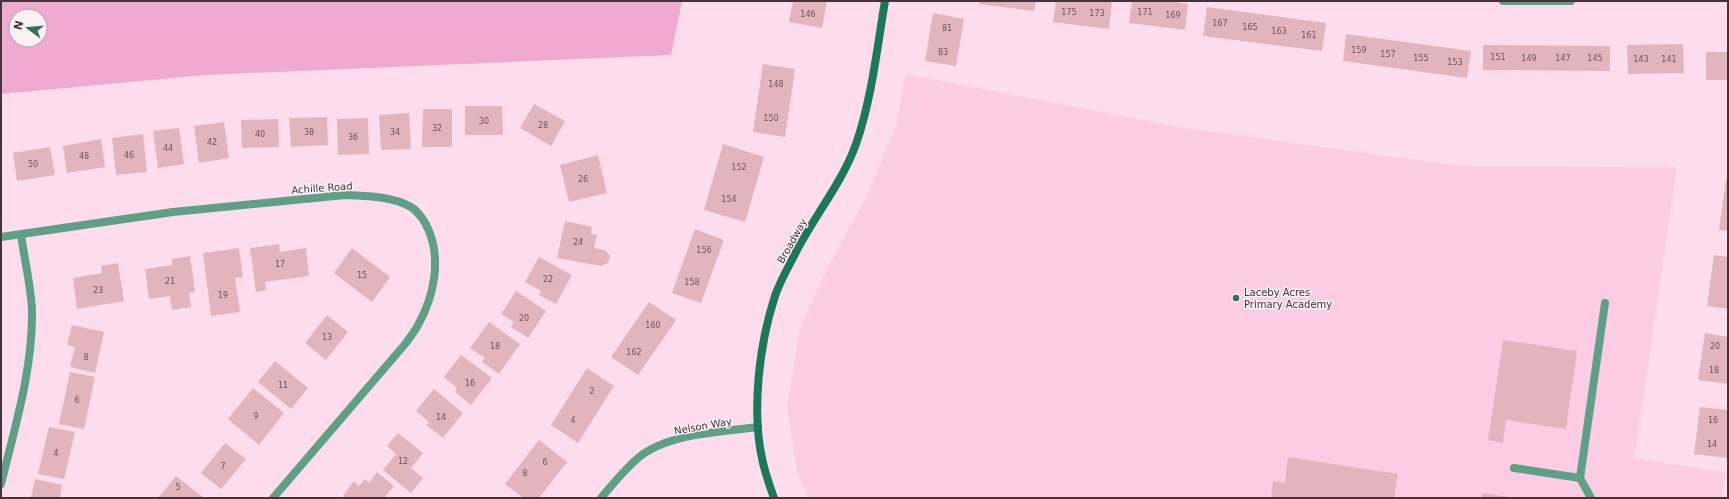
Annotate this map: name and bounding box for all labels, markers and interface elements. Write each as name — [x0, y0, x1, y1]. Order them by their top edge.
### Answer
north arrow — [8, 8, 48, 48]
house number: 175 — [1061, 8, 1077, 17]
house number: 171 — [1137, 8, 1153, 17]
house number: 173 — [1089, 9, 1105, 18]
house number: 146 — [800, 10, 816, 19]
house number: 169 — [1165, 11, 1181, 20]
text: N — [11, 19, 26, 32]
house number: 167 — [1212, 19, 1228, 28]
house number: 165 — [1242, 23, 1258, 32]
house number: 81 — [942, 24, 952, 33]
house number: 163 — [1271, 27, 1287, 36]
house number: 161 — [1301, 31, 1317, 40]
house number: 159 — [1351, 46, 1367, 55]
house number: 83 — [938, 48, 948, 57]
house number: 157 — [1380, 50, 1396, 59]
house number: 151 — [1490, 53, 1506, 62]
house number: 155 — [1413, 54, 1429, 63]
house number: 149 — [1521, 54, 1537, 63]
house number: 147 — [1555, 54, 1571, 63]
house number: 145 — [1587, 54, 1603, 63]
house number: 143 — [1633, 55, 1649, 64]
house number: 141 — [1661, 55, 1677, 64]
house number: 153 — [1447, 58, 1463, 67]
house number: 148 — [768, 80, 784, 89]
house number: 150 — [763, 114, 779, 123]
house number: 30 — [479, 117, 489, 126]
house number: 28 — [538, 121, 548, 130]
house number: 32 — [432, 124, 442, 133]
house number: 38 — [304, 128, 314, 137]
house number: 34 — [390, 128, 400, 137]
house number: 40 — [255, 130, 265, 139]
house number: 36 — [348, 133, 358, 142]
house number: 42 — [207, 138, 217, 147]
house number: 44 — [163, 144, 173, 153]
house number: 46 — [124, 151, 134, 160]
house number: 48 — [79, 152, 89, 161]
house number: 50 — [28, 160, 38, 169]
house number: 152 — [731, 163, 747, 172]
house number: 26 — [578, 175, 588, 184]
street label: Achille Road — [291, 180, 353, 196]
house number: 154 — [721, 195, 737, 204]
street label: Broadway — [775, 217, 809, 265]
house number: 24 — [573, 238, 583, 247]
house number: 156 — [696, 246, 712, 255]
house number: 17 — [275, 260, 285, 269]
house number: 15 — [357, 271, 367, 280]
house number: 22 — [543, 275, 553, 284]
house number: 21 — [165, 277, 175, 286]
house number: 158 — [684, 278, 700, 287]
house number: 23 — [93, 286, 103, 295]
place label: Laceby Acres Primary Academy — [1244, 287, 1332, 310]
house number: 19 — [218, 291, 228, 300]
marker: Laceby Acres Primary Academy — [1231, 293, 1241, 303]
house number: 20 — [519, 314, 529, 323]
house number: 160 — [645, 321, 661, 330]
house number: 13 — [322, 333, 332, 342]
house number: 18 — [490, 342, 500, 351]
house number: 20 — [1710, 342, 1720, 351]
house number: 162 — [626, 348, 642, 357]
house number: 8 — [83, 353, 89, 362]
house number: 18 — [1709, 366, 1719, 375]
house number: 16 — [465, 379, 475, 388]
house number: 11 — [278, 381, 288, 390]
house number: 2 — [589, 387, 595, 396]
house number: 6 — [74, 396, 80, 405]
house number: 9 — [253, 412, 259, 421]
house number: 14 — [436, 413, 446, 422]
street label: Nelson Way — [673, 415, 733, 437]
house number: 4 — [570, 416, 576, 425]
house number: 16 — [1708, 416, 1718, 425]
house number: 14 — [1707, 440, 1717, 449]
house number: 4 — [53, 449, 59, 458]
house number: 12 — [398, 457, 408, 466]
house number: 6 — [542, 458, 548, 467]
house number: 7 — [220, 462, 226, 471]
house number: 8 — [522, 469, 528, 478]
house number: 5 — [175, 483, 181, 492]

